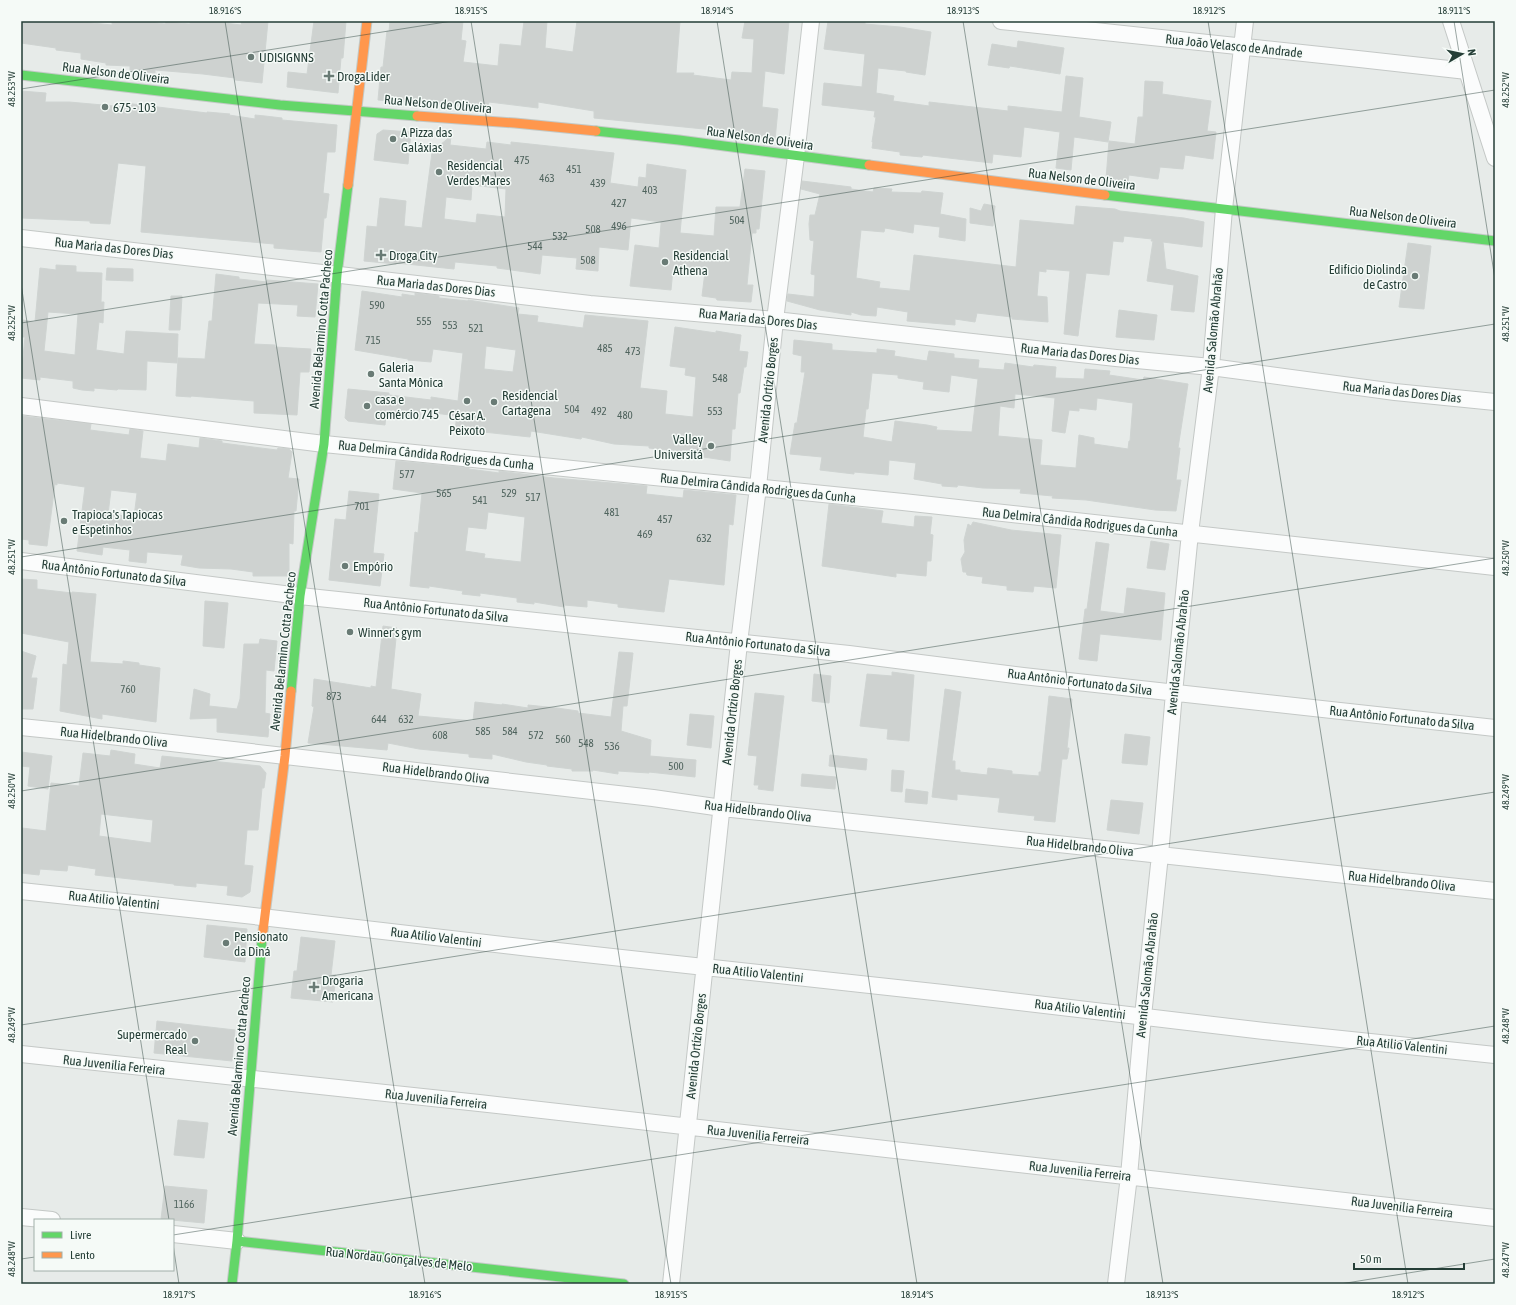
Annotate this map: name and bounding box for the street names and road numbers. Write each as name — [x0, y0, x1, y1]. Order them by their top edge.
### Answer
street label: Rua João Velasco de Andrade — [1165, 31, 1303, 61]
street label: Rua Nelson de Oliveira — [61, 59, 171, 87]
street label: Rua Nelson de Oliveira — [384, 92, 492, 116]
street label: Rua Nelson de Oliveira — [705, 123, 815, 153]
street label: Rua Nelson de Oliveira — [1027, 165, 1137, 193]
street label: Rua Nelson de Oliveira — [1348, 203, 1458, 231]
street label: Rua Maria das Dores Dias — [54, 234, 174, 262]
street label: Avenida Belarmino Cotta Pacheco — [307, 249, 335, 409]
street label: Avenida Salomão Abrahão — [1200, 267, 1226, 393]
street label: Rua Maria das Dores Dias — [376, 272, 496, 300]
street label: Rua Maria das Dores Dias — [698, 305, 818, 333]
street label: Avenida Ortízio Borges — [755, 336, 781, 443]
street label: Rua Maria das Dores Dias — [1020, 340, 1140, 368]
street label: Rua Maria das Dores Dias — [1342, 378, 1462, 406]
street label: Rua Delmira Cândida Rodrigues da Cunha — [337, 437, 535, 473]
street label: Rua Delmira Cândida Rodrigues da Cunha — [659, 470, 857, 506]
street label: Rua Delmira Cândida Rodrigues da Cunha — [981, 504, 1179, 540]
street label: Rua Antônio Fortunato da Silva — [41, 557, 187, 589]
street label: Avenida Belarmino Cotta Pacheco — [267, 571, 299, 731]
street label: Avenida Salomão Abrahão — [1164, 589, 1192, 715]
street label: Rua Antônio Fortunato da Silva — [363, 595, 509, 625]
street label: Rua Antônio Fortunato da Silva — [685, 629, 831, 659]
street label: Avenida Ortízio Borges — [719, 658, 745, 765]
street label: Rua Antônio Fortunato da Silva — [1007, 666, 1153, 698]
street label: Rua Antônio Fortunato da Silva — [1329, 703, 1475, 733]
street label: Rua Hidelbrando Oliva — [59, 724, 169, 750]
street label: Rua Hidelbrando Oliva — [381, 759, 491, 787]
street label: Rua Hidelbrando Oliva — [703, 797, 813, 825]
street label: Rua Hidelbrando Oliva — [1025, 833, 1135, 859]
street label: Rua Hidelbrando Oliva — [1347, 868, 1457, 894]
street label: Rua Atilio Valentini — [68, 888, 160, 912]
street label: Avenida Salomão Abrahão — [1133, 912, 1161, 1038]
street label: Rua Atilio Valentini — [390, 924, 482, 950]
street label: Rua Atilio Valentini — [712, 961, 804, 985]
street label: Avenida Belarmino Cotta Pacheco — [225, 976, 253, 1136]
street label: Avenida Ortízio Borges — [683, 992, 709, 1099]
street label: Rua Atilio Valentini — [1034, 996, 1126, 1022]
street label: Rua Atilio Valentini — [1356, 1033, 1448, 1057]
street label: Rua Juvenilia Ferreira — [62, 1052, 166, 1078]
street label: Rua Juvenilia Ferreira — [384, 1086, 488, 1112]
street label: Rua Juvenilia Ferreira — [706, 1122, 810, 1148]
street label: Rua Juvenilia Ferreira — [1028, 1158, 1132, 1184]
street label: Rua Juvenilia Ferreira — [1350, 1193, 1454, 1221]
street label: Rua Nordau Gonçalves de Melo — [325, 1244, 473, 1274]

